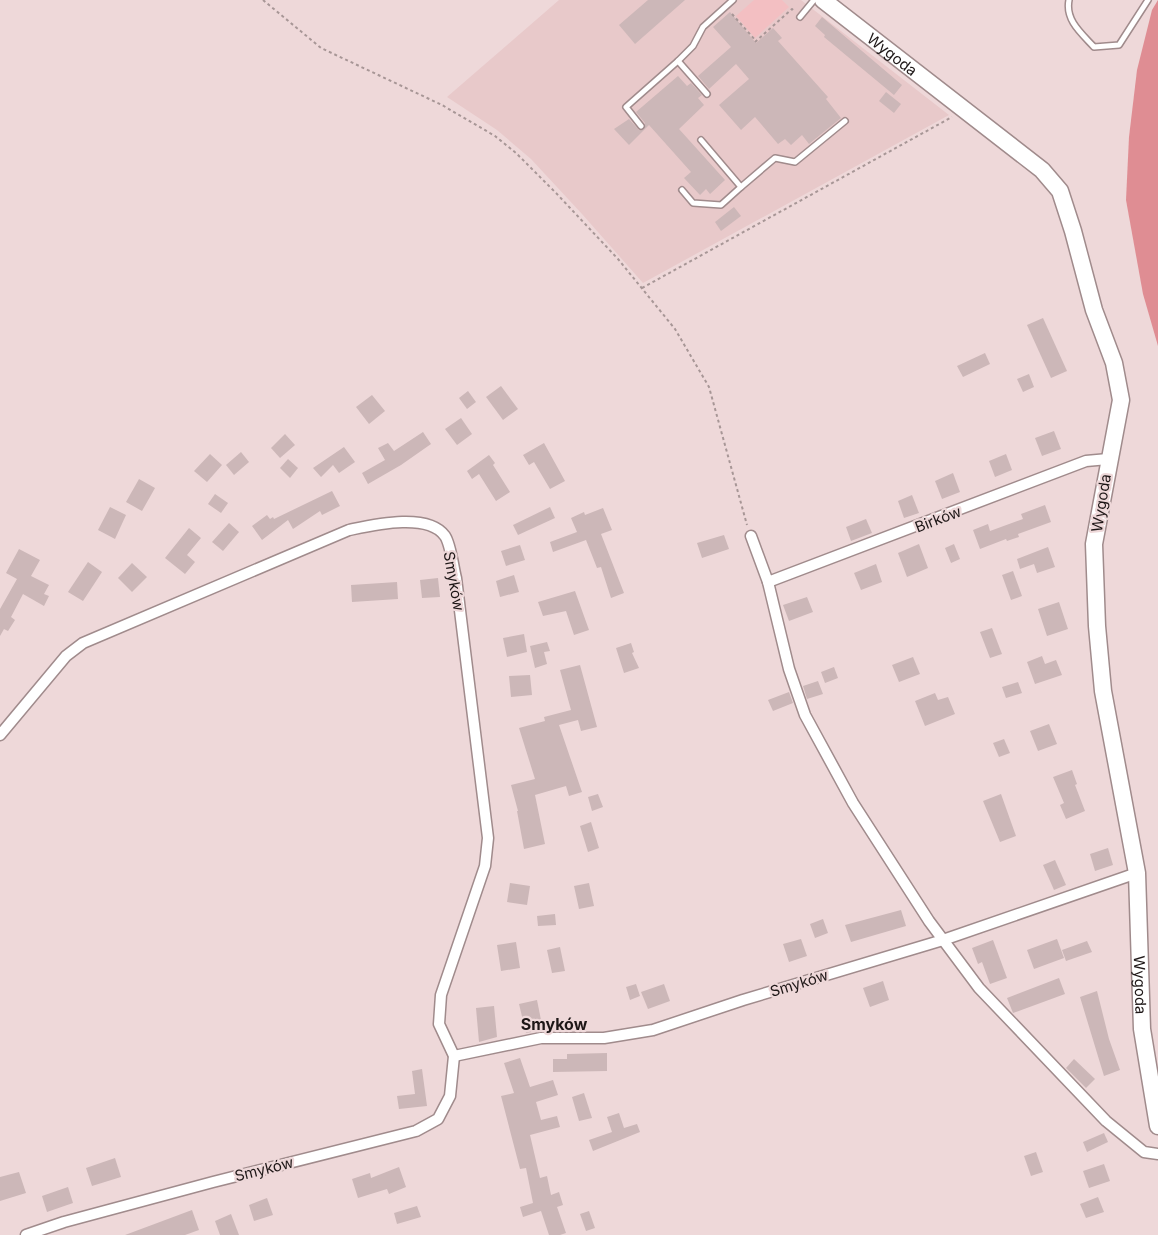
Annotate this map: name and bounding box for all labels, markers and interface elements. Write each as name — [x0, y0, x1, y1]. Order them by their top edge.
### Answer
street label: Wygoda — [863, 28, 922, 79]
street label: Wygoda — [1087, 473, 1115, 533]
street label: Birków — [912, 501, 964, 537]
street label: Smyków — [439, 550, 469, 612]
street label: Wygoda — [1130, 955, 1151, 1015]
street label: Smyków — [768, 965, 830, 1001]
district label: Smyków — [521, 1014, 588, 1034]
street label: Smyków — [233, 1153, 295, 1185]

